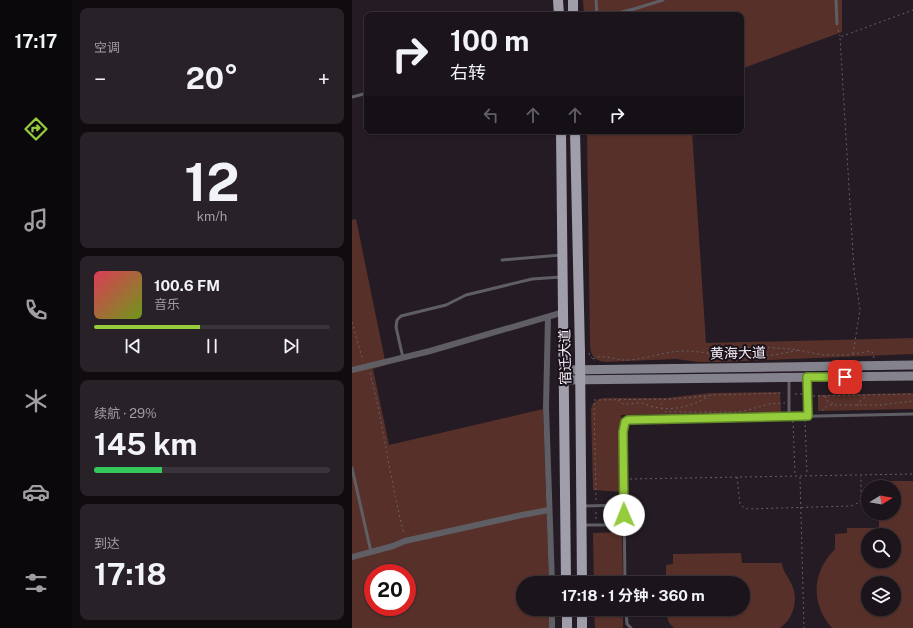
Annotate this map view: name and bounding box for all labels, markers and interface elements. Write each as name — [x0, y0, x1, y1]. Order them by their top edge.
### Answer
text: 100 m — [450, 24, 529, 57]
icon: right — [384, 28, 436, 80]
text: 17:17 — [15, 31, 57, 52]
text: 空调 — [94, 40, 120, 55]
text: 20° — [186, 60, 238, 96]
text: 右转 — [450, 62, 486, 83]
text: − — [94, 66, 106, 92]
text: + — [318, 66, 330, 92]
icon: left — [480, 104, 502, 126]
icon: ahead — [522, 104, 544, 126]
icon: ahead — [564, 104, 586, 126]
icon: right — [606, 104, 628, 126]
icon: directions — [22, 115, 50, 143]
text: 12 — [184, 152, 240, 213]
icon: music — [22, 206, 50, 234]
text: km/h — [197, 209, 227, 224]
text: 100.6 FM — [154, 277, 220, 294]
icon: phone — [22, 296, 50, 324]
text: 音乐 — [154, 297, 180, 312]
street label: 宿迁大道 — [557, 329, 573, 385]
icon: previous — [122, 335, 144, 357]
icon: pause — [201, 335, 223, 357]
icon: next — [280, 335, 302, 357]
street label: 黄海大道 — [710, 345, 766, 361]
pin — [828, 360, 862, 394]
icon: arrive — [834, 366, 856, 388]
icon: climate — [22, 387, 50, 415]
text: 续航 · 29% — [94, 406, 157, 421]
text: 145 km — [94, 426, 197, 462]
icon: car — [22, 478, 50, 506]
north arrow — [861, 480, 901, 520]
map controls — [861, 480, 901, 616]
position arrow — [603, 494, 645, 536]
button: search — [861, 528, 901, 568]
text: 到达 — [94, 536, 120, 551]
text: 17:18 — [94, 556, 167, 592]
speed limit sign: 20 — [364, 564, 416, 616]
icon: filters — [22, 569, 50, 597]
button: layers — [861, 576, 901, 616]
text: 17:18 · 1 分钟 · 360 m — [561, 587, 705, 604]

